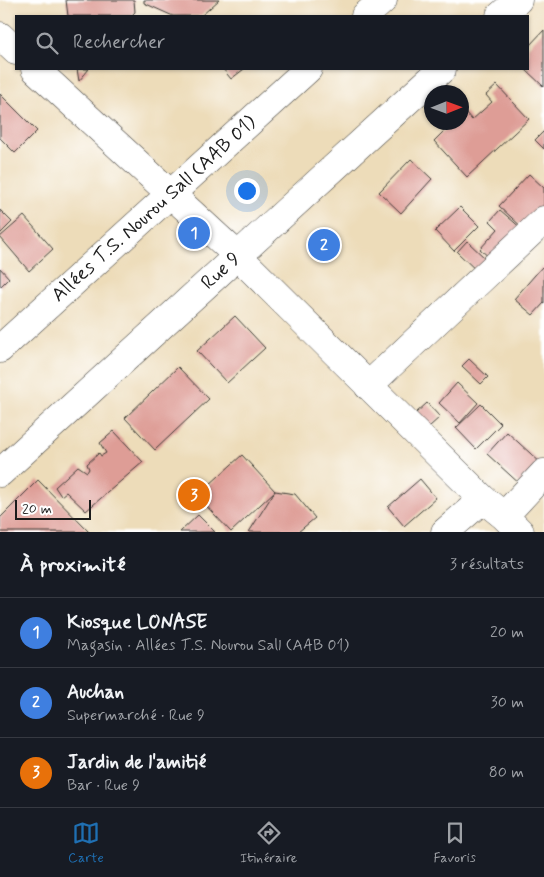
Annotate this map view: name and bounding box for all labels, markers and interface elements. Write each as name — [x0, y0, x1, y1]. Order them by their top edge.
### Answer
search box — [15, 15, 529, 70]
icon: search — [33, 29, 61, 57]
text: Rechercher — [73, 30, 165, 55]
north arrow — [424, 85, 469, 130]
street label: Allées T.S. Nourou Sall (AAB 01) — [47, 111, 261, 307]
your location — [234, 178, 260, 204]
pin: 1 — [178, 214, 210, 252]
pin: 2 — [308, 226, 340, 264]
street label: Rue 9 — [195, 246, 247, 296]
pin: 3 — [178, 476, 210, 514]
scale bar — [15, 497, 91, 520]
text: 20 m — [22, 500, 52, 518]
text: À proximité — [20, 551, 126, 579]
text: 3 résultats — [450, 554, 524, 575]
text: Kiosque LONASE — [67, 610, 207, 635]
text: 1 — [32, 622, 40, 643]
text: 20 m — [490, 622, 524, 643]
text: Magasin · Allées T.S. Nourou Sall (AAB 01) — [67, 635, 349, 656]
text: Auchan — [67, 680, 124, 705]
text: 2 — [32, 692, 40, 713]
text: 30 m — [491, 692, 524, 713]
text: Supermarché · Rue 9 — [67, 705, 205, 726]
text: Jardin de l'amitié — [67, 750, 206, 775]
text: 3 — [32, 762, 40, 783]
text: 80 m — [489, 762, 524, 783]
text: Bar · Rue 9 — [67, 775, 140, 796]
tab: Carte — [68, 819, 104, 867]
tab: Itinéraire — [240, 819, 297, 867]
tab: Favoris — [433, 819, 476, 867]

